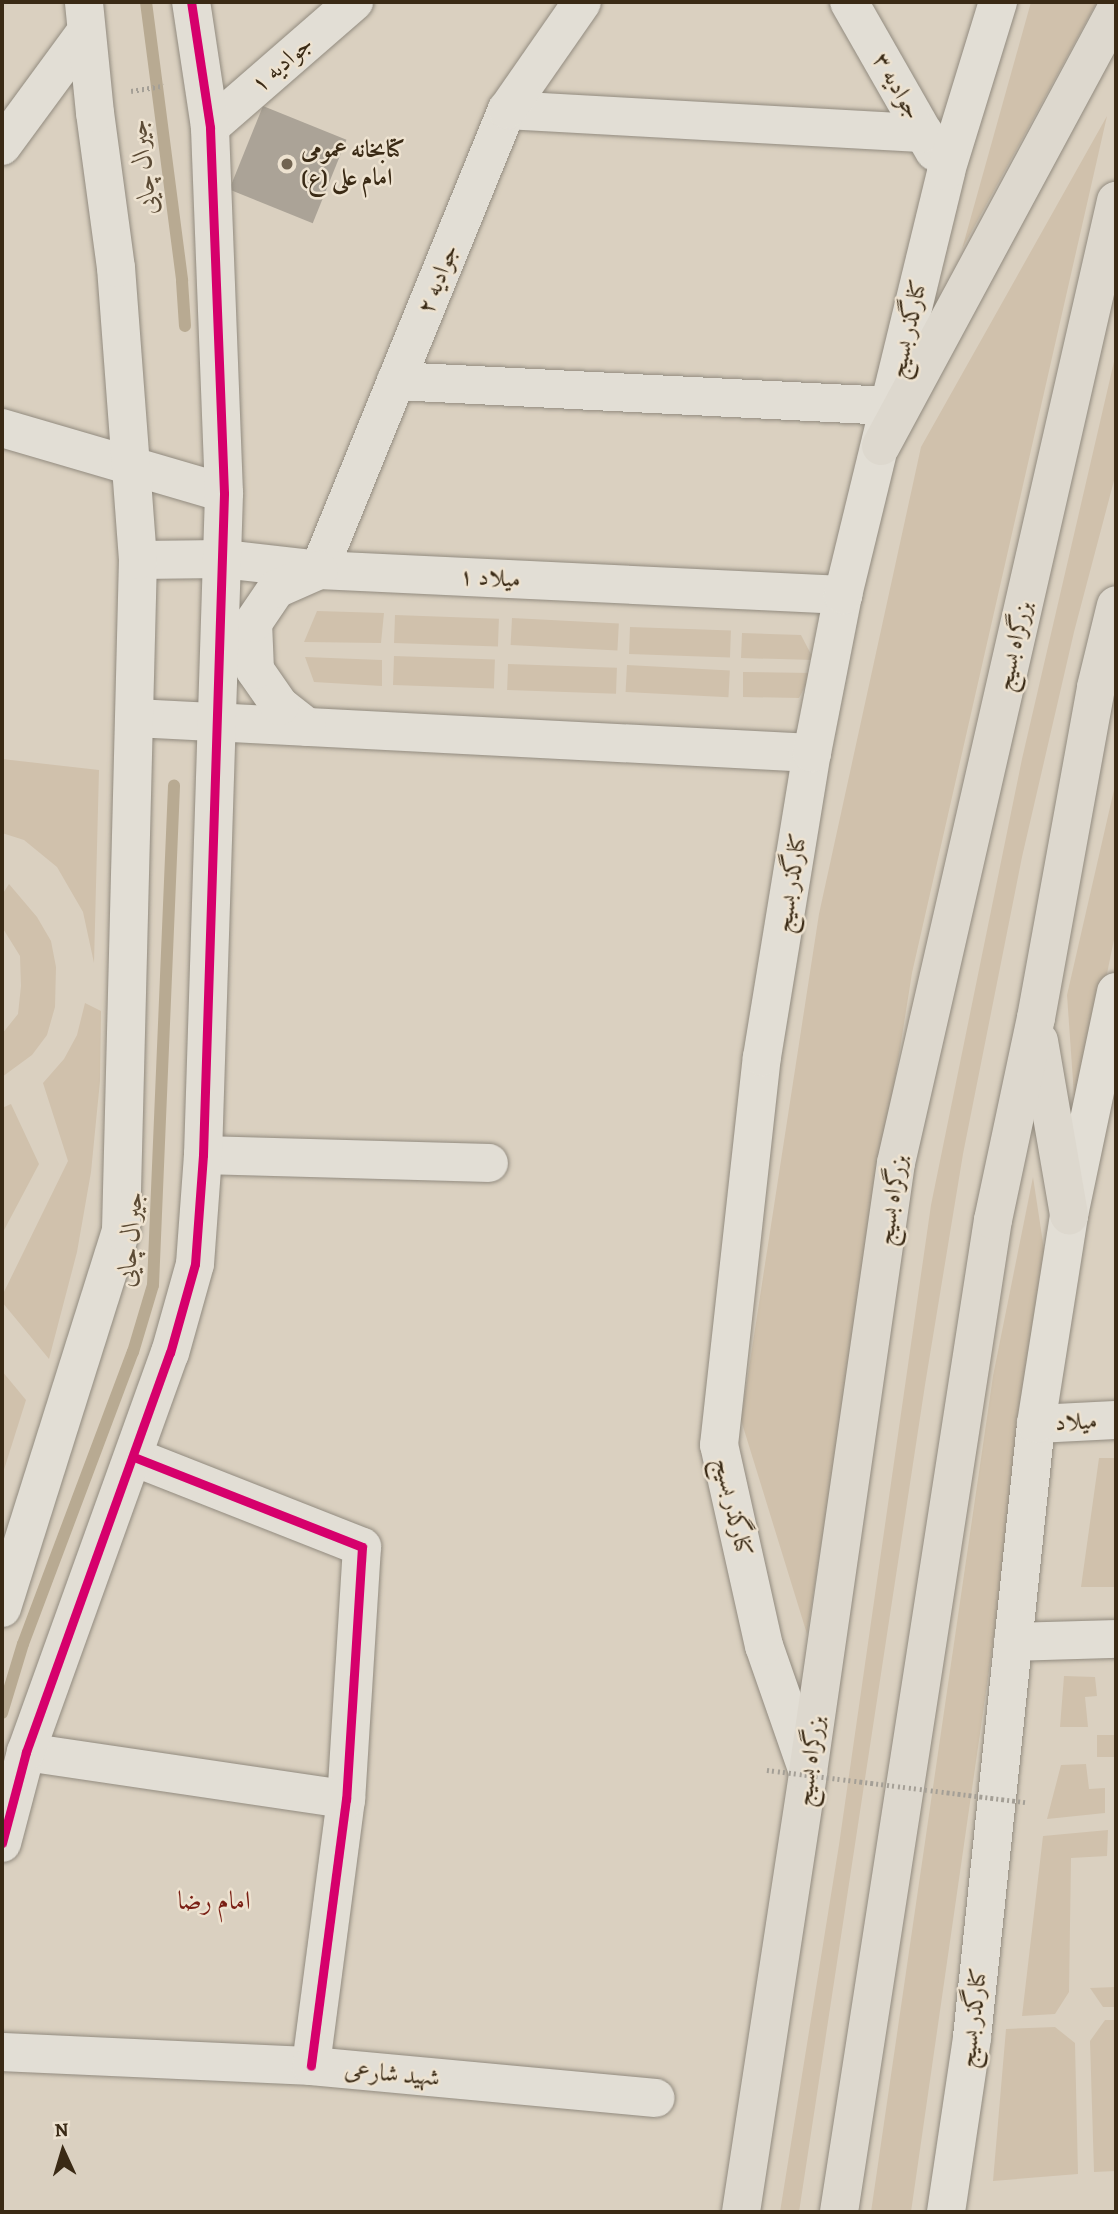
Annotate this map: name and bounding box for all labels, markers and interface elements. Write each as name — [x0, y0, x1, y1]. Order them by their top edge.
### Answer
street label: جوادیه ۱ — [245, 29, 319, 99]
street label: جوادیه ۳ — [866, 47, 928, 125]
water label: جیرال چایی — [122, 117, 164, 217]
place label: کتابخانه عمومی امام علی (ع) — [301, 136, 405, 192]
marker: کتابخانه عمومی امام علی (ع) — [279, 156, 295, 172]
street label: جوادیه ۲ — [411, 240, 465, 318]
street label: کنارگذر بسیج — [883, 277, 933, 381]
street label: میلاد ۱ — [459, 562, 521, 594]
street label: بزرگراه بسیج — [990, 598, 1038, 694]
street label: کنارگذر بسیج — [769, 831, 813, 935]
street label: بزرگراه بسیج — [871, 1153, 913, 1247]
water label: جیرال چایی — [110, 1190, 150, 1288]
street label: میلاد — [1054, 1407, 1098, 1437]
street label: کنارگذر بسیج — [708, 1455, 758, 1559]
street label: بزرگراه بسیج — [789, 1714, 831, 1808]
district label: امام رضا — [177, 1885, 251, 1917]
street label: کنارگذر بسیج — [953, 1967, 993, 2069]
street label: شهید شارعی — [343, 2055, 441, 2093]
north arrow — [28, 2116, 98, 2186]
text: N — [54, 2117, 69, 2144]

